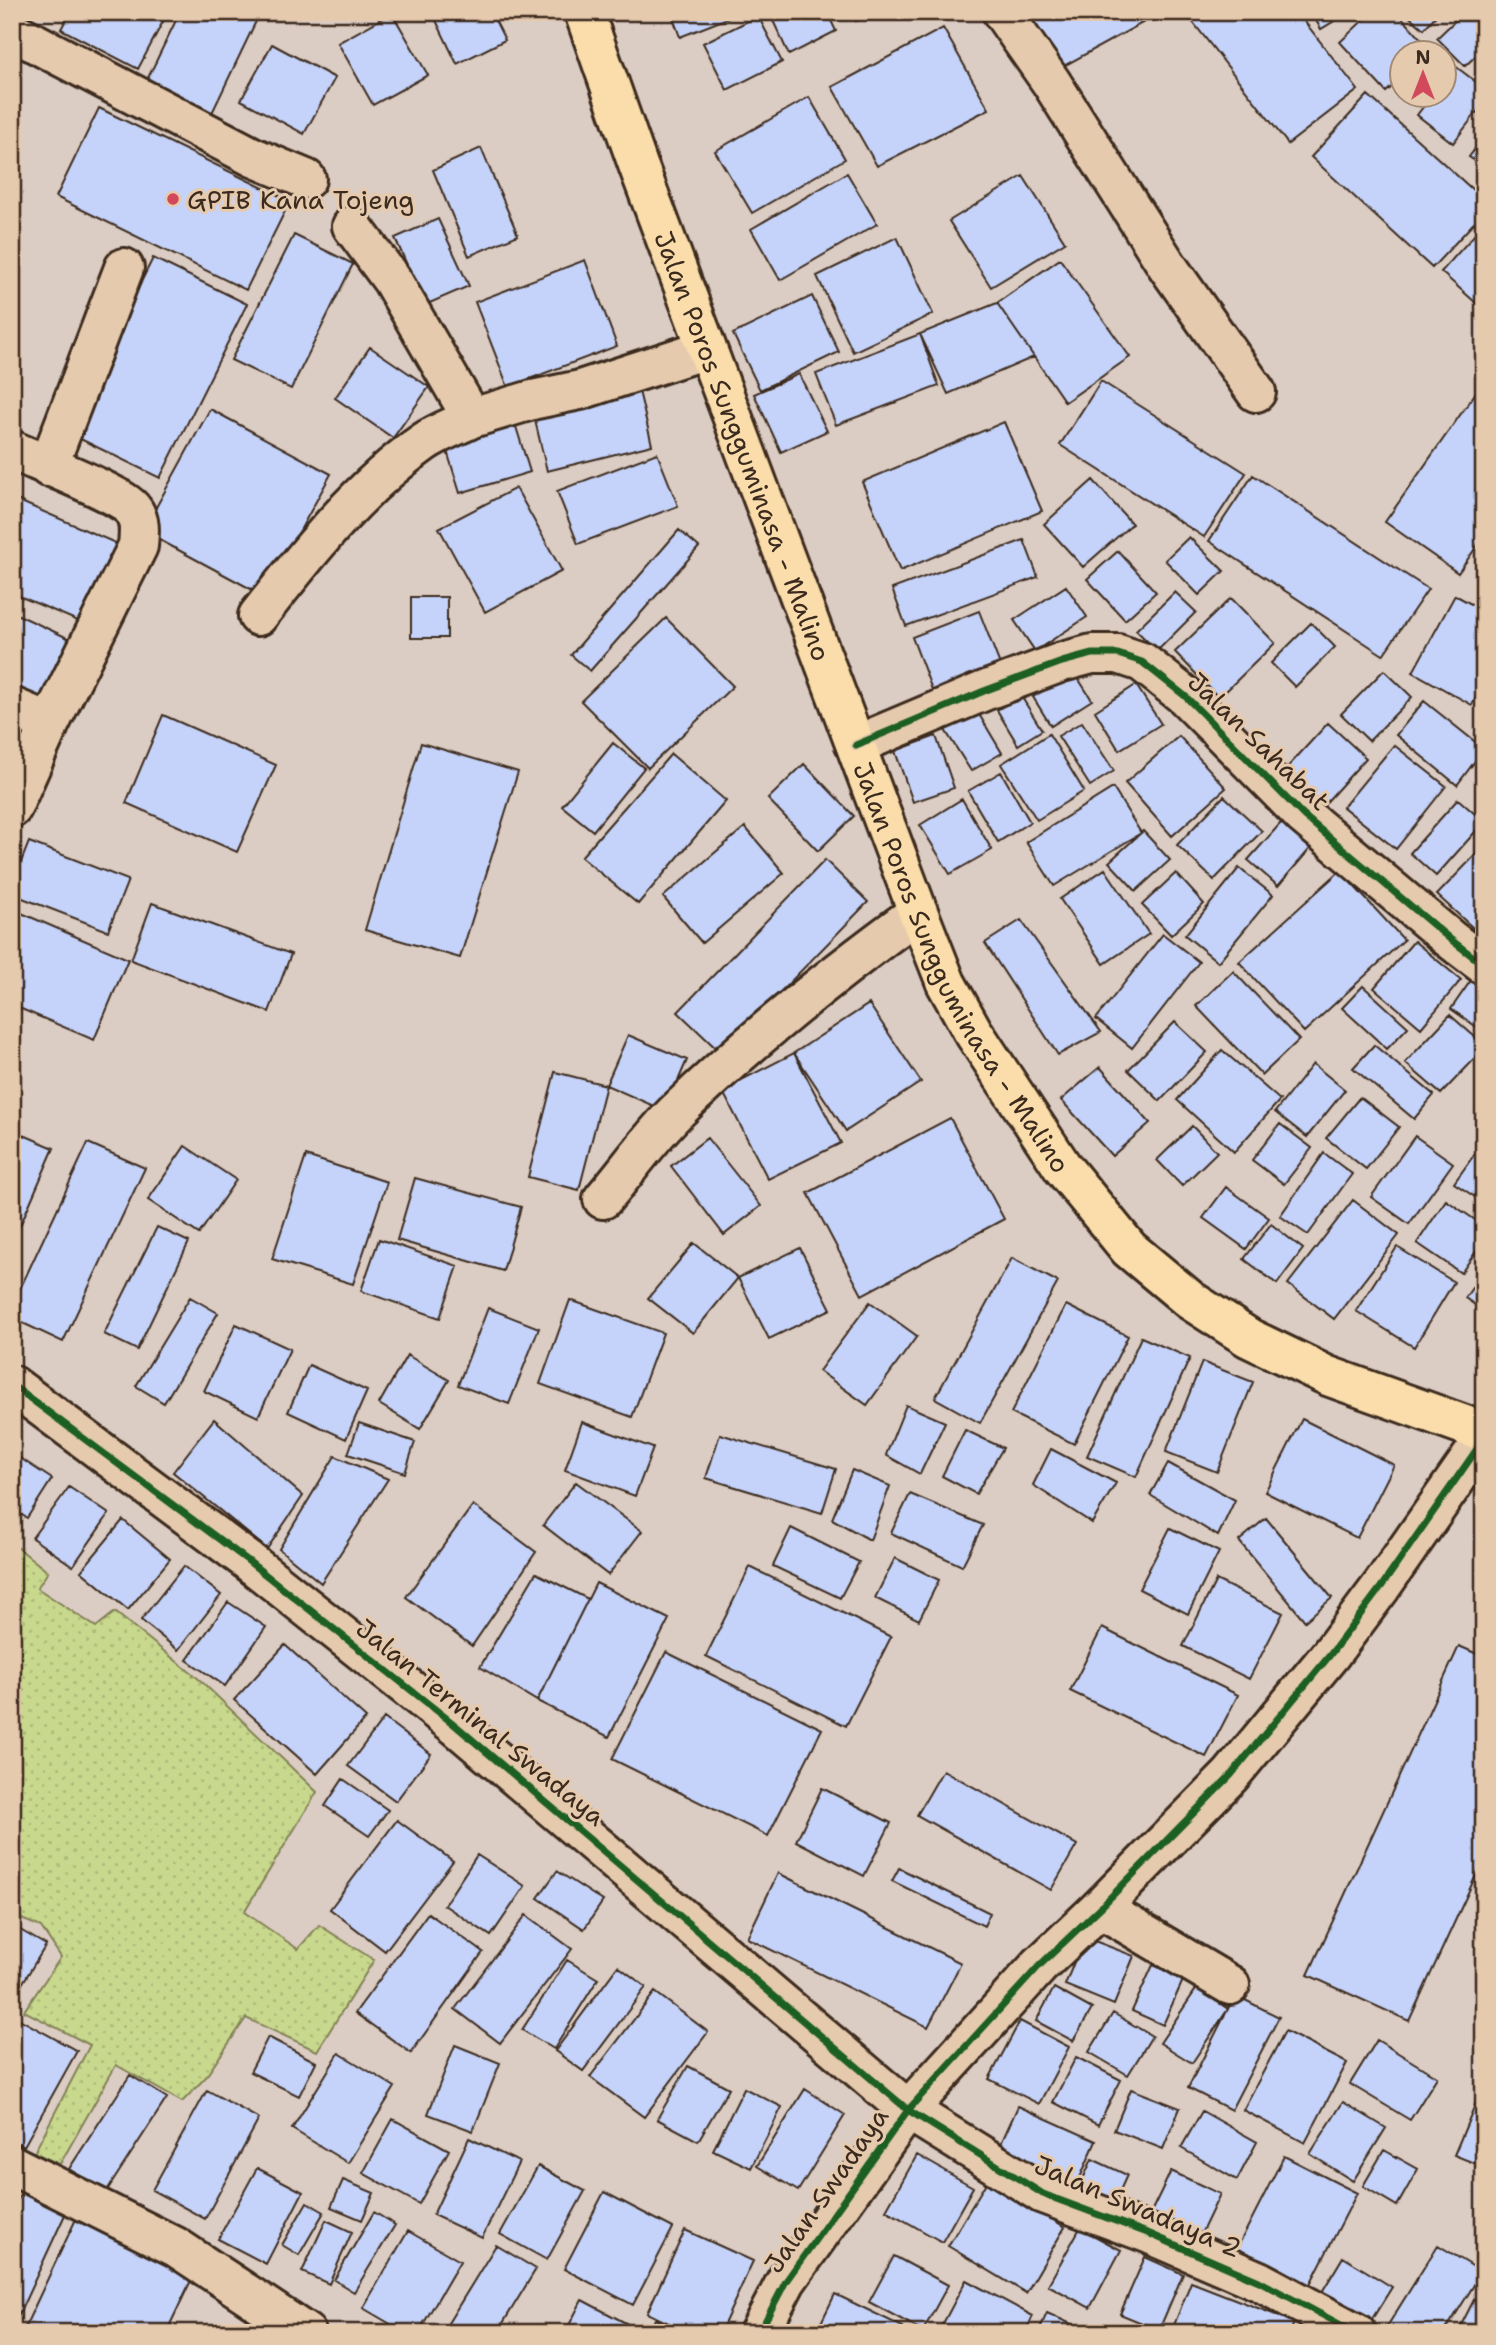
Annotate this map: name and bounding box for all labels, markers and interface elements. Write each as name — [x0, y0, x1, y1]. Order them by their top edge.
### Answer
north arrow — [1388, 38, 1458, 108]
text: N — [1415, 45, 1431, 70]
place label: GPIB Kana Tojeng — [187, 182, 414, 217]
marker: GPIB Kana Tojeng — [165, 191, 181, 207]
street label: Jalan Poros Sungguminasa - Malino — [647, 226, 840, 666]
street label: Jalan Sahabat — [1180, 664, 1338, 818]
street label: Jalan Poros Sungguminasa - Malino — [846, 757, 1079, 1179]
street label: Jalan Terminal Swadaya — [349, 1610, 613, 1834]
street label: Jalan Swadaya — [756, 2100, 896, 2280]
street label: Jalan Swadaya 2 — [1029, 2147, 1247, 2265]

